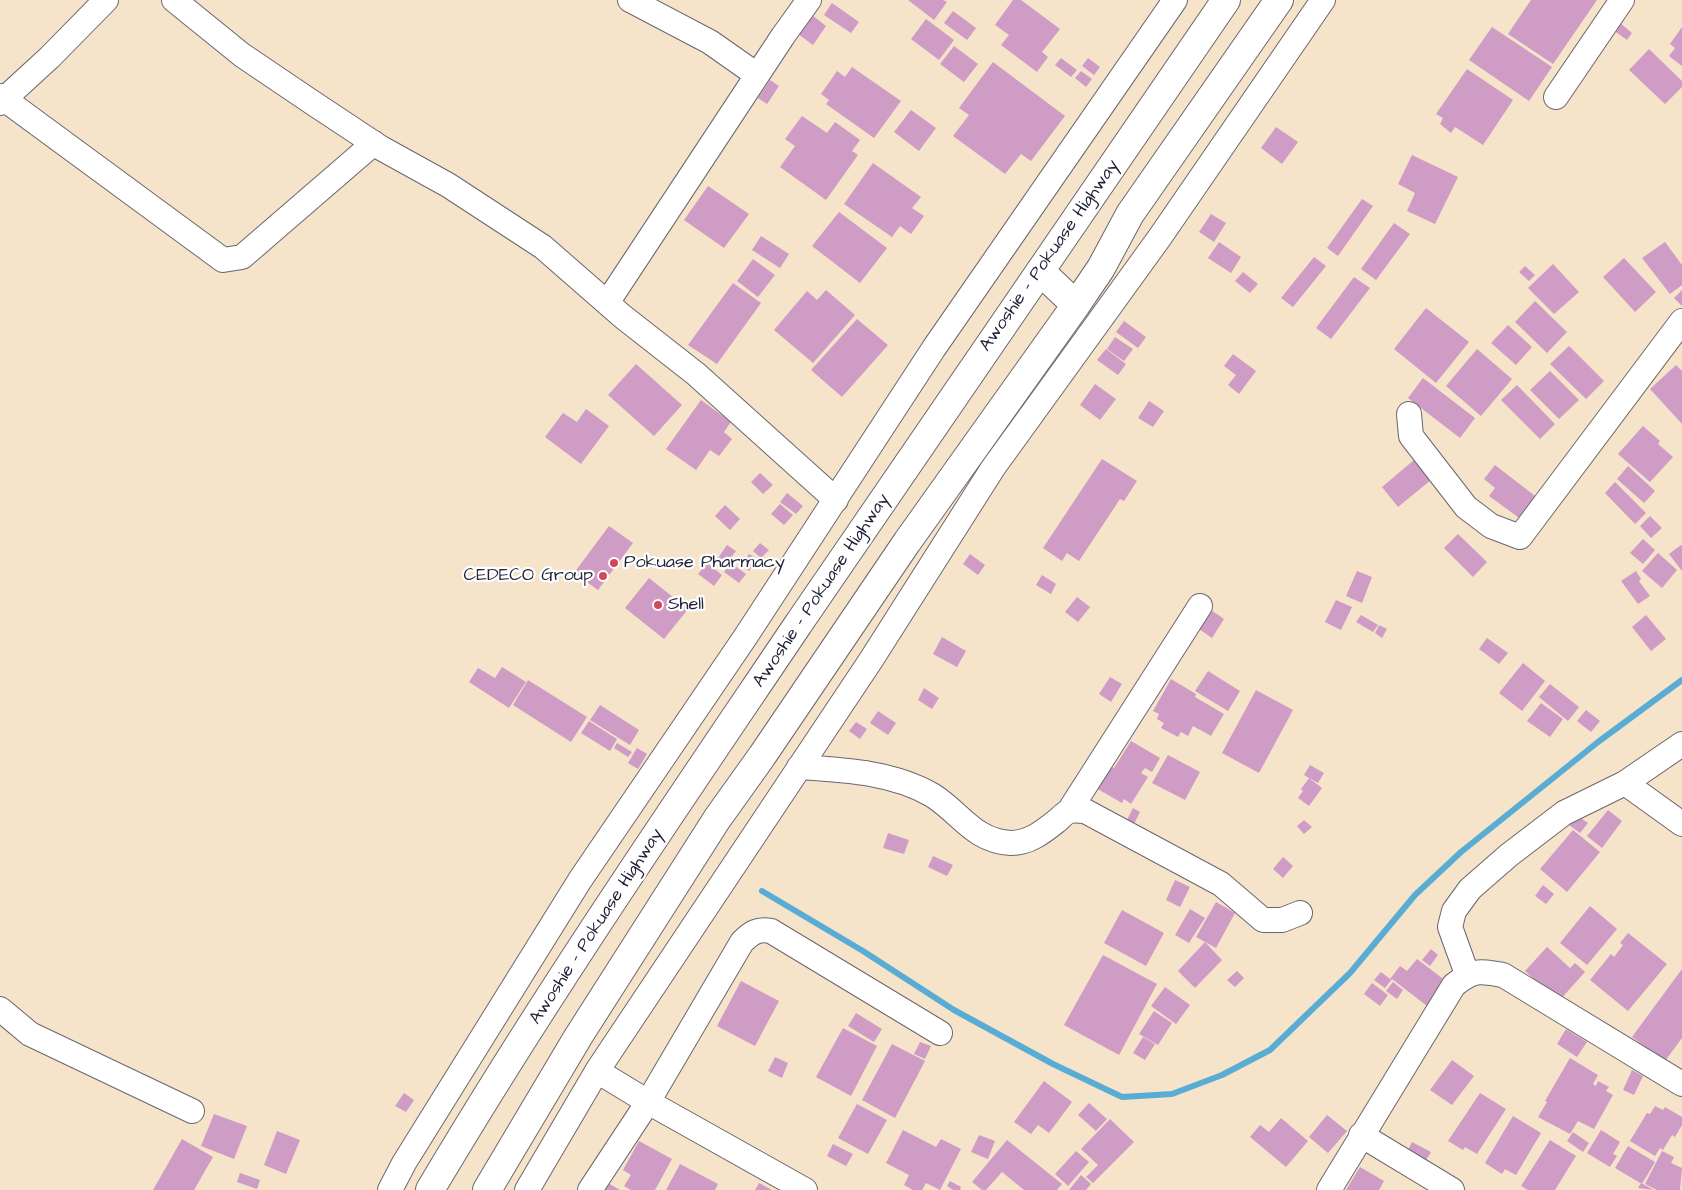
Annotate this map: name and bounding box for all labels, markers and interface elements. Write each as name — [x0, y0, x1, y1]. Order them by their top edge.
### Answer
street label: Awoshie - Pokuase Highway — [975, 156, 1125, 356]
street label: Awoshie - Pokuase Highway — [749, 490, 895, 692]
place label: Pokuase Pharmacy — [624, 552, 785, 574]
marker: Pokuase Pharmacy — [608, 557, 620, 569]
place label: CEDECO Group — [464, 565, 593, 587]
marker: CEDECO Group — [597, 570, 609, 582]
place label: Shell — [668, 594, 704, 616]
marker: Shell — [652, 599, 664, 611]
street label: Awoshie - Pokuase Highway — [526, 825, 668, 1029]

